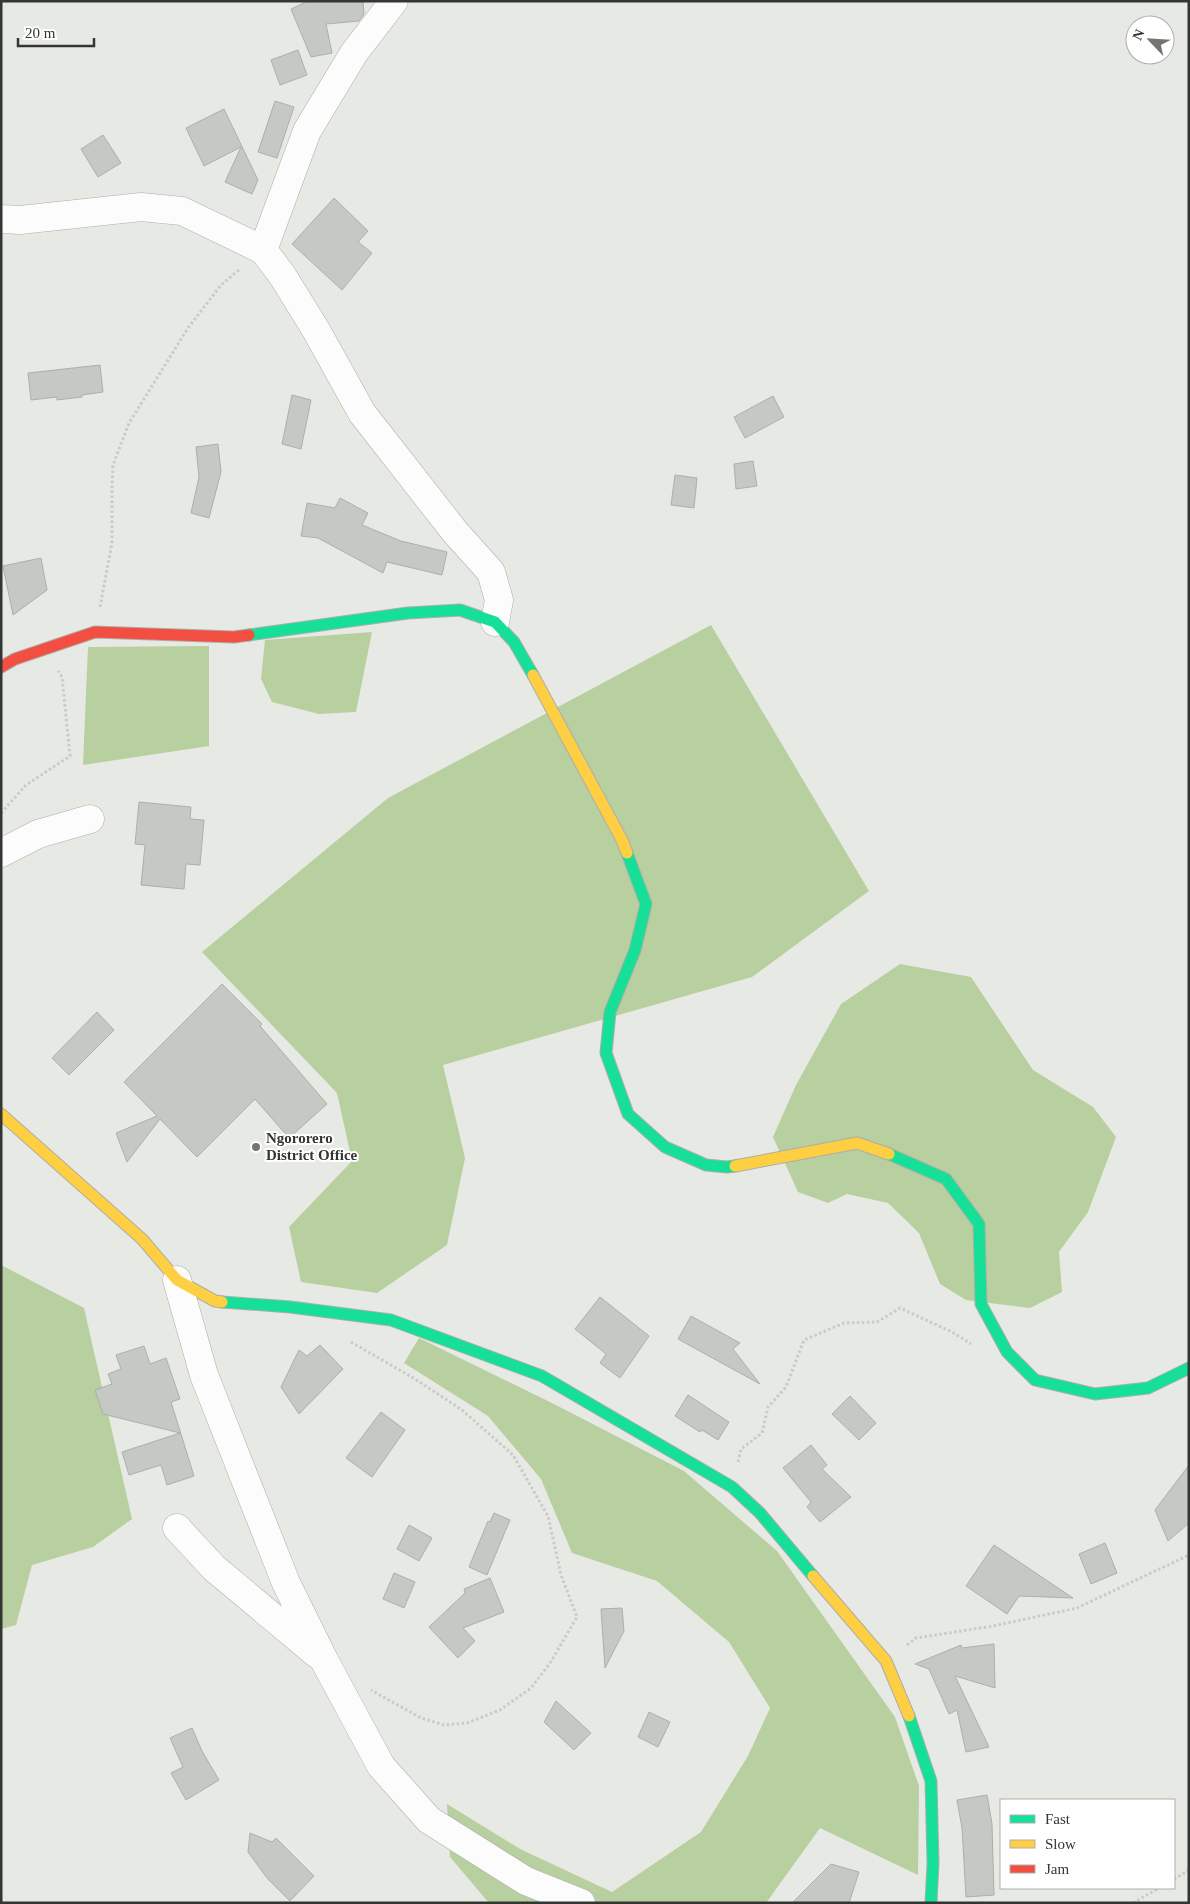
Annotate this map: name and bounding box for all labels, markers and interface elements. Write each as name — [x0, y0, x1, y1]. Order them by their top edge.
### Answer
scale bar — [18, 15, 94, 47]
north arrow — [1125, 15, 1175, 65]
text: 20 m — [25, 25, 56, 41]
text: N — [1130, 27, 1148, 42]
place label: Ngororero District Office — [266, 1130, 358, 1163]
marker: Ngororero District Office — [250, 1141, 262, 1153]
legend — [1000, 1799, 1175, 1889]
text: Fast — [1045, 1811, 1071, 1827]
text: Slow — [1045, 1836, 1076, 1852]
text: Jam — [1045, 1861, 1069, 1877]

